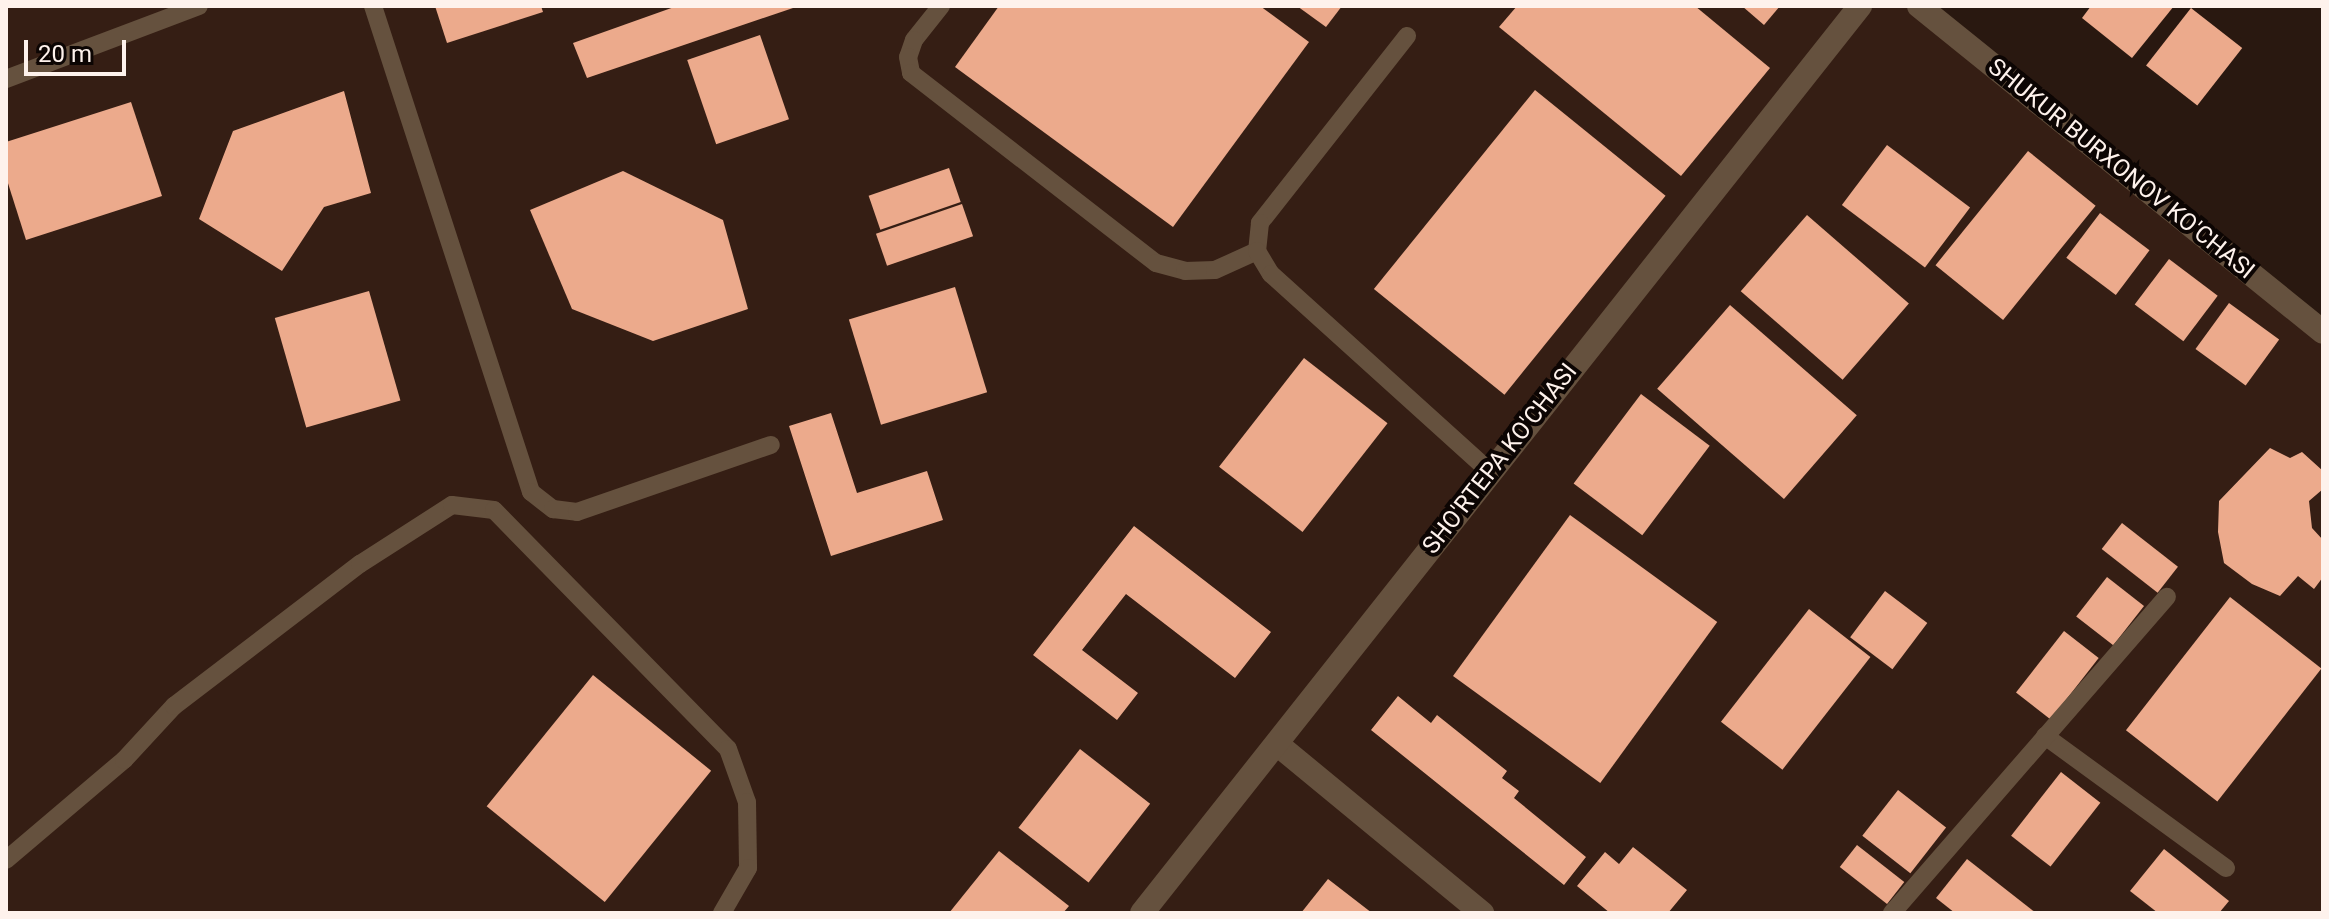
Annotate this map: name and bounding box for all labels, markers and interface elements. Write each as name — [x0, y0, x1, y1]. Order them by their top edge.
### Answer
scale bar — [28, 24, 130, 74]
text: 20 m — [38, 40, 92, 68]
street label: SHUKUR BURXONOV KO'CHASI — [1982, 53, 2260, 285]
street label: SHO'RTEPA KO'CHASI — [1417, 358, 1583, 560]

